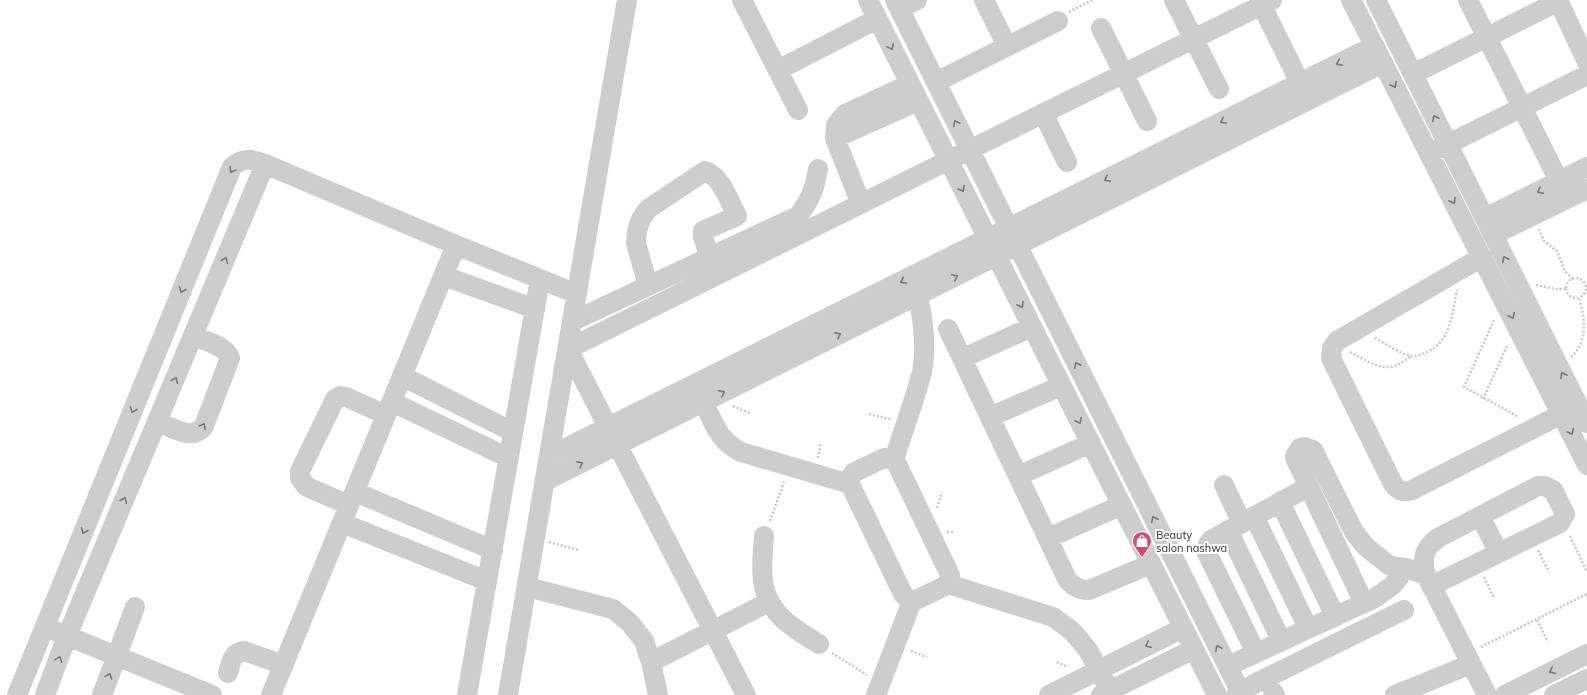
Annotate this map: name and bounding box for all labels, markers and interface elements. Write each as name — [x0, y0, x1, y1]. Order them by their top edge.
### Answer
one-way arrow — [887, 43, 894, 51]
one-way arrow — [1336, 58, 1344, 66]
one-way arrow — [1389, 80, 1397, 88]
one-way arrow — [1432, 114, 1439, 122]
one-way arrow — [1220, 116, 1227, 124]
one-way arrow — [954, 120, 961, 128]
one-way arrow — [230, 166, 237, 173]
one-way arrow — [1103, 174, 1111, 182]
one-way arrow — [957, 184, 965, 192]
one-way arrow — [1536, 186, 1544, 194]
one-way arrow — [1448, 196, 1456, 204]
one-way arrow — [220, 256, 228, 264]
one-way arrow — [1502, 256, 1510, 263]
one-way arrow — [950, 274, 958, 282]
one-way arrow — [899, 276, 907, 284]
one-way arrow — [179, 286, 187, 293]
one-way arrow — [1016, 300, 1024, 308]
one-way arrow — [1507, 312, 1515, 320]
one-way arrow — [834, 332, 841, 340]
one-way arrow — [1074, 362, 1082, 369]
one-way arrow — [1560, 372, 1568, 380]
one-way arrow — [170, 376, 178, 383]
one-way arrow — [718, 391, 725, 398]
one-way arrow — [130, 406, 138, 414]
one-way arrow — [1074, 417, 1082, 424]
one-way arrow — [199, 423, 206, 430]
one-way arrow — [1566, 428, 1574, 436]
one-way arrow — [576, 461, 584, 469]
one-way arrow — [120, 496, 128, 503]
one-way arrow — [1151, 516, 1159, 523]
one-way arrow — [81, 526, 89, 534]
place label: Beauty salon nashwa — [1156, 528, 1227, 555]
shop icon: Beauty salon nashwa — [1131, 530, 1153, 558]
one-way arrow — [1145, 640, 1153, 648]
one-way arrow — [1216, 644, 1223, 652]
one-way arrow — [54, 655, 62, 662]
one-way arrow — [1549, 667, 1556, 674]
one-way arrow — [105, 672, 113, 679]

